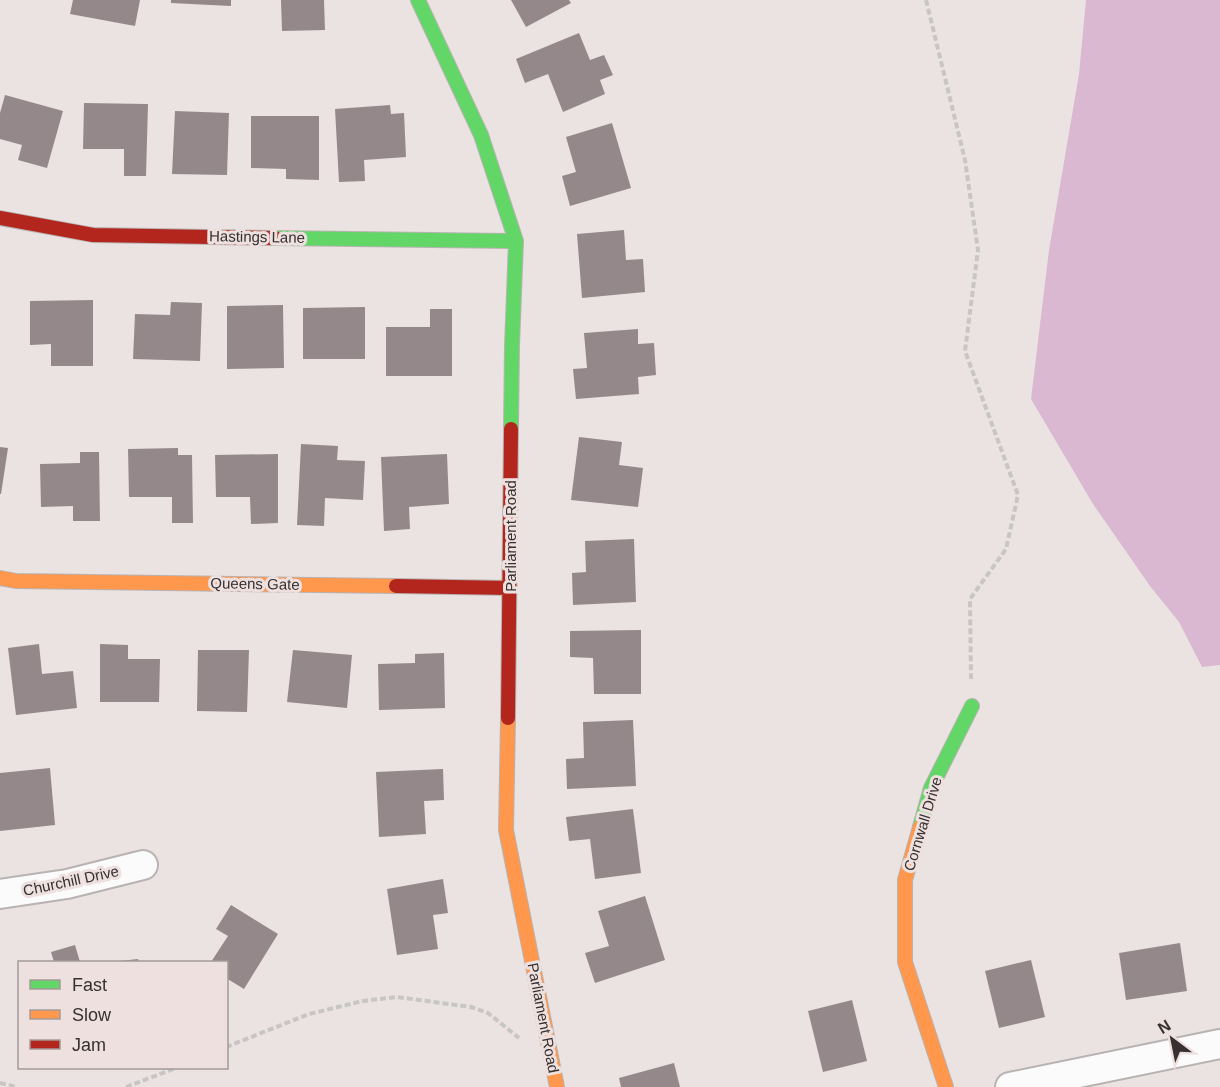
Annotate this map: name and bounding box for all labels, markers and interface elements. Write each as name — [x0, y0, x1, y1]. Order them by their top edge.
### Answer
street label: Hastings Lane — [209, 227, 305, 246]
street label: Parliament Road — [502, 480, 519, 592]
street label: Queens Gate — [210, 574, 300, 593]
street label: Cornwall Drive — [900, 775, 945, 873]
street label: Churchill Drive — [21, 862, 120, 899]
legend — [18, 961, 228, 1069]
street label: Parliament Road — [524, 961, 562, 1074]
text: Fast — [72, 975, 107, 995]
text: Slow — [72, 1005, 112, 1025]
north arrow — [1142, 1009, 1202, 1069]
text: N — [1155, 1016, 1174, 1037]
text: Jam — [72, 1035, 106, 1055]

